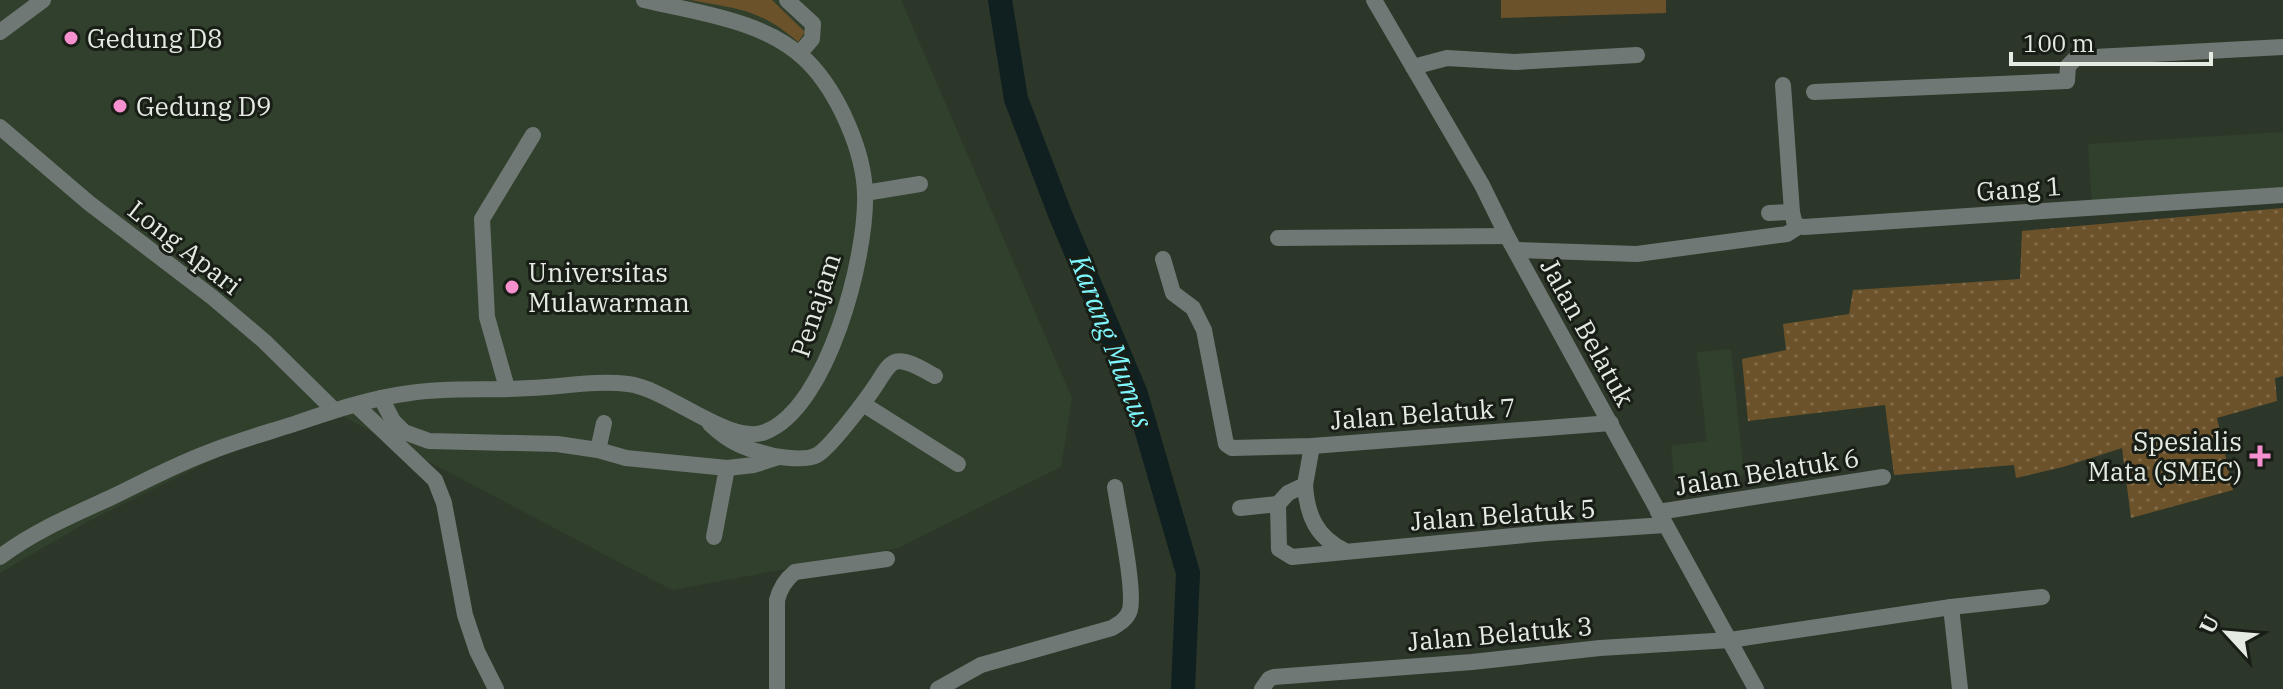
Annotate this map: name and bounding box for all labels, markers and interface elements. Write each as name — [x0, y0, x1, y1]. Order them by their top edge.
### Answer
scale bar — [2011, 16, 2211, 66]
place label: Gedung D8 — [87, 21, 223, 55]
text: 100 m — [2023, 27, 2095, 59]
marker: Gedung D8 — [62, 29, 80, 47]
place label: Gedung D9 — [136, 89, 272, 123]
marker: Gedung D9 — [111, 97, 129, 115]
street label: Gang 1 — [1975, 168, 2063, 208]
street label: Long Apari — [122, 192, 248, 302]
water label: Karang Mumus — [1062, 248, 1162, 434]
street label: Penajam — [782, 249, 848, 361]
street label: Jalan Belatuk — [1533, 252, 1643, 412]
place label: Universitas Mulawarman — [528, 255, 690, 319]
marker: Universitas Mulawarman — [503, 278, 521, 296]
street label: Jalan Belatuk 7 — [1329, 390, 1517, 436]
place label: Spesialis Mata (SMEC) — [2087, 424, 2242, 488]
street label: Jalan Belatuk 6 — [1673, 440, 1861, 502]
marker: Spesialis Mata (SMEC) — [2249, 445, 2271, 467]
street label: Jalan Belatuk 5 — [1409, 491, 1597, 537]
north arrow — [2187, 593, 2267, 673]
street label: Jalan Belatuk 3 — [1406, 608, 1594, 658]
text: U — [2192, 610, 2225, 638]

